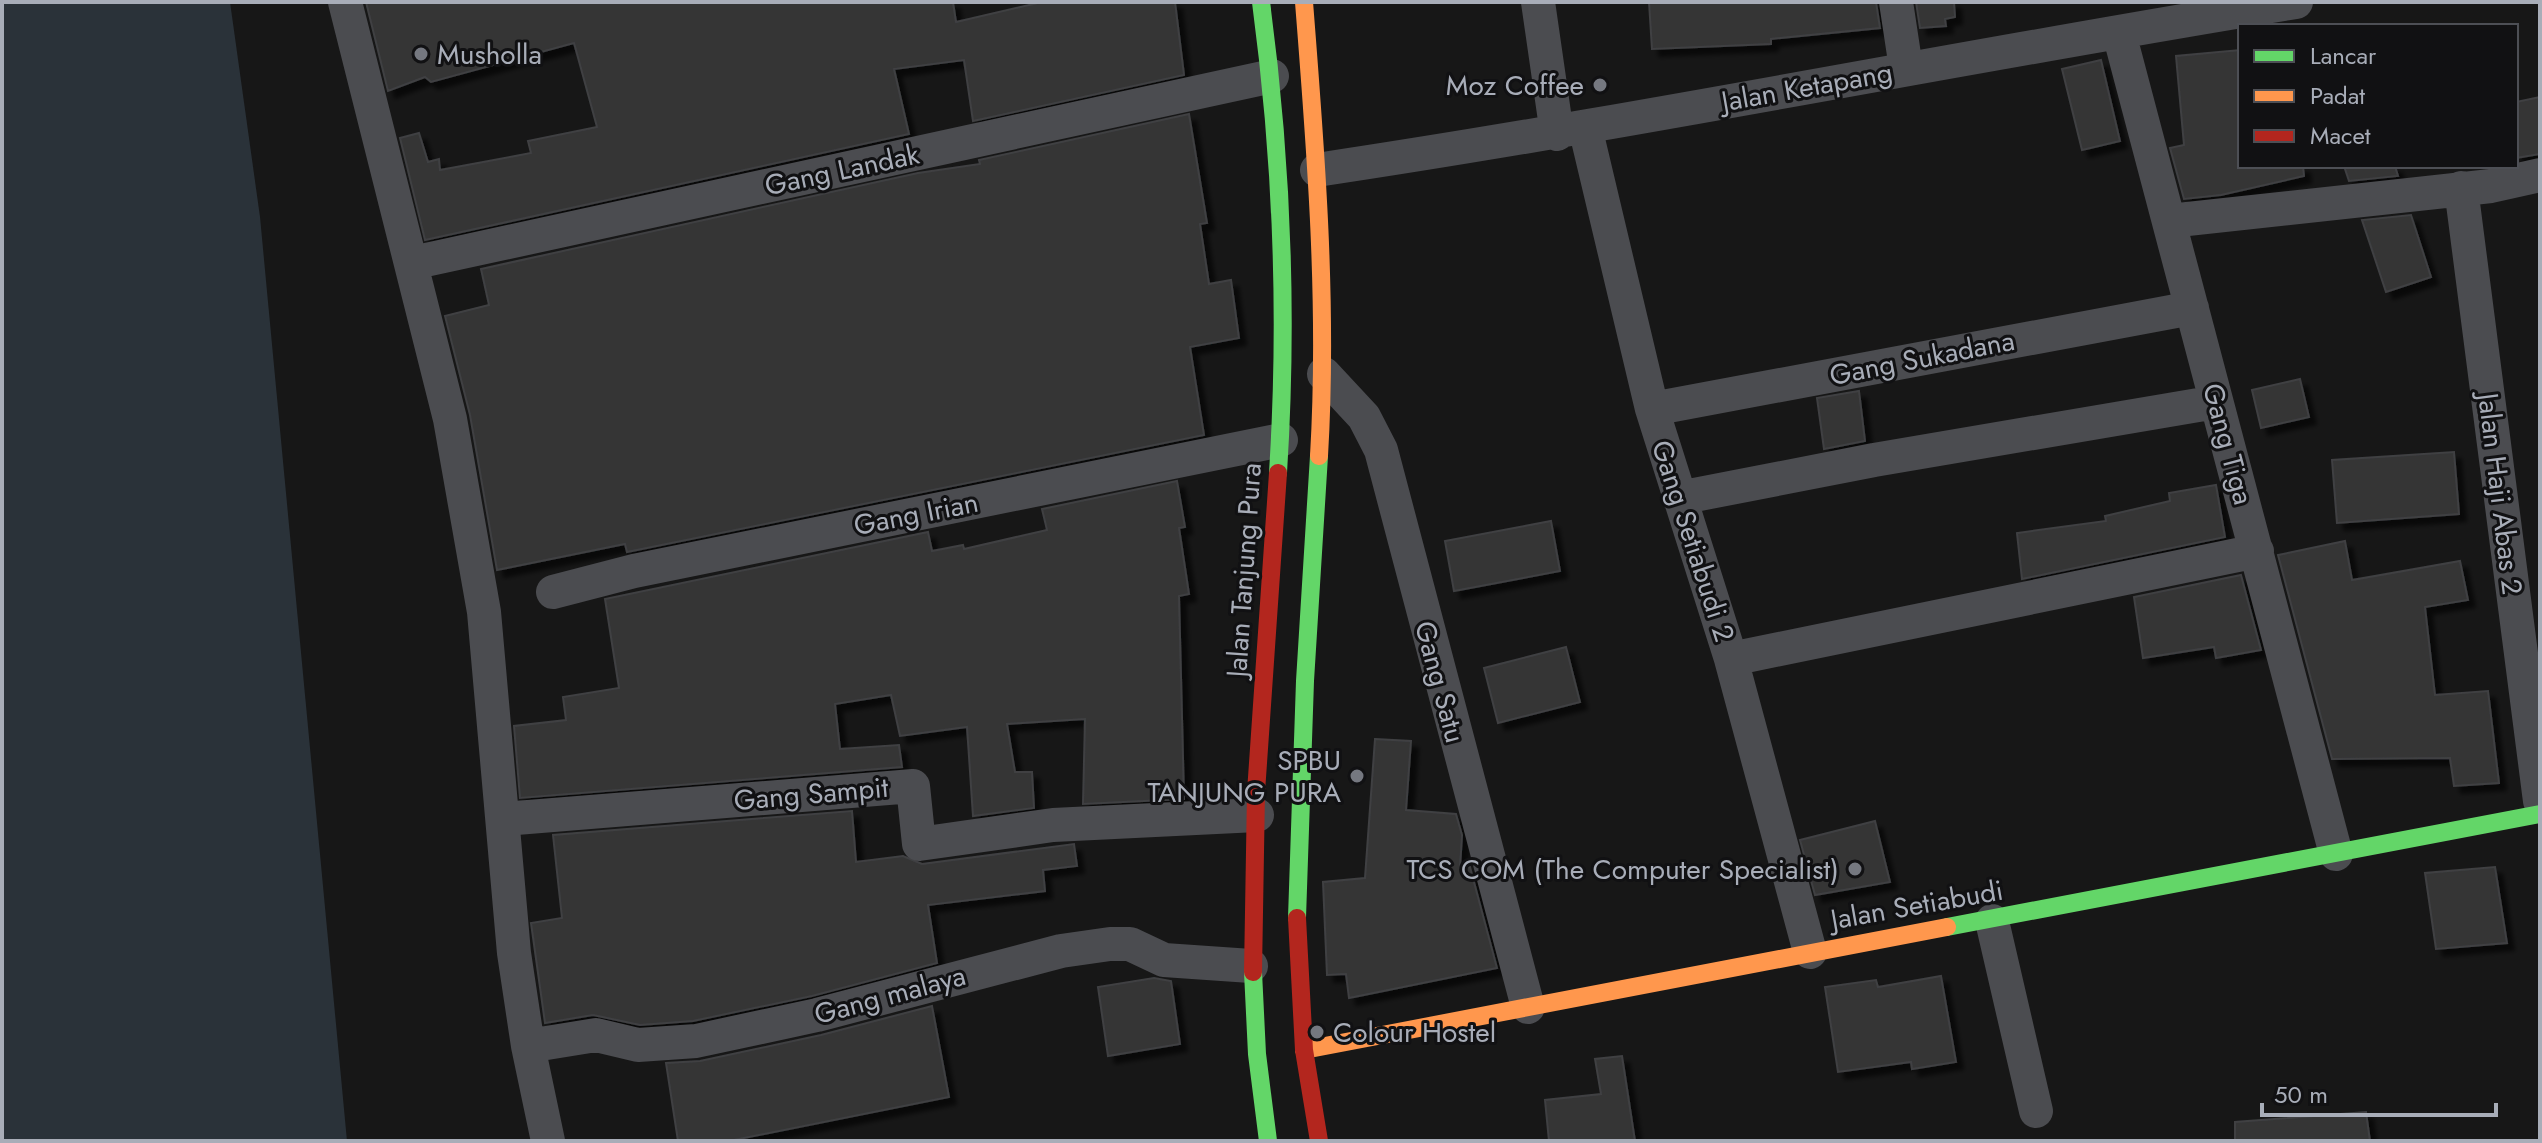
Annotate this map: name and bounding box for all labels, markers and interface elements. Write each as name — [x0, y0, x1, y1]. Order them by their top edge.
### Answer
legend — [2238, 24, 2518, 168]
place label: Musholla — [437, 34, 542, 75]
text: Lancar — [2310, 38, 2377, 73]
marker: Musholla — [412, 45, 430, 63]
street label: Jalan Ketapang — [1714, 52, 1896, 123]
place label: Moz Coffee — [1446, 65, 1584, 106]
marker: Moz Coffee — [1591, 76, 1609, 94]
text: Padat — [2310, 78, 2365, 113]
text: Macet — [2310, 118, 2371, 153]
street label: Gang Landak — [761, 134, 924, 206]
street label: Gang Sukadana — [1826, 320, 2018, 396]
street label: Gang Tiga — [2192, 379, 2264, 509]
street label: Jalan Haji Abas 2 — [2467, 387, 2533, 597]
street label: Gang Setiabudi 2 — [1641, 435, 1745, 647]
street label: Jalan Tanjung Pura — [1216, 461, 1272, 683]
street label: Gang Irian — [850, 482, 982, 546]
street label: Gang Satu — [1404, 617, 1476, 747]
place label: SPBU TANJUNG PURA — [1148, 740, 1342, 813]
street label: Gang Sampit — [732, 767, 890, 821]
marker: SPBU TANJUNG PURA — [1348, 767, 1366, 785]
place label: TCS COM (The Computer Specialist) — [1406, 849, 1839, 890]
marker: TCS COM (The Computer Specialist) — [1846, 860, 1864, 878]
street label: Jalan Setiabudi — [1824, 870, 2006, 941]
street label: Gang malaya — [810, 955, 970, 1035]
place label: Colour Hostel — [1333, 1012, 1496, 1053]
marker: Colour Hostel — [1308, 1023, 1326, 1041]
scale bar — [2262, 1067, 2496, 1117]
text: 50 m — [2274, 1077, 2328, 1112]

